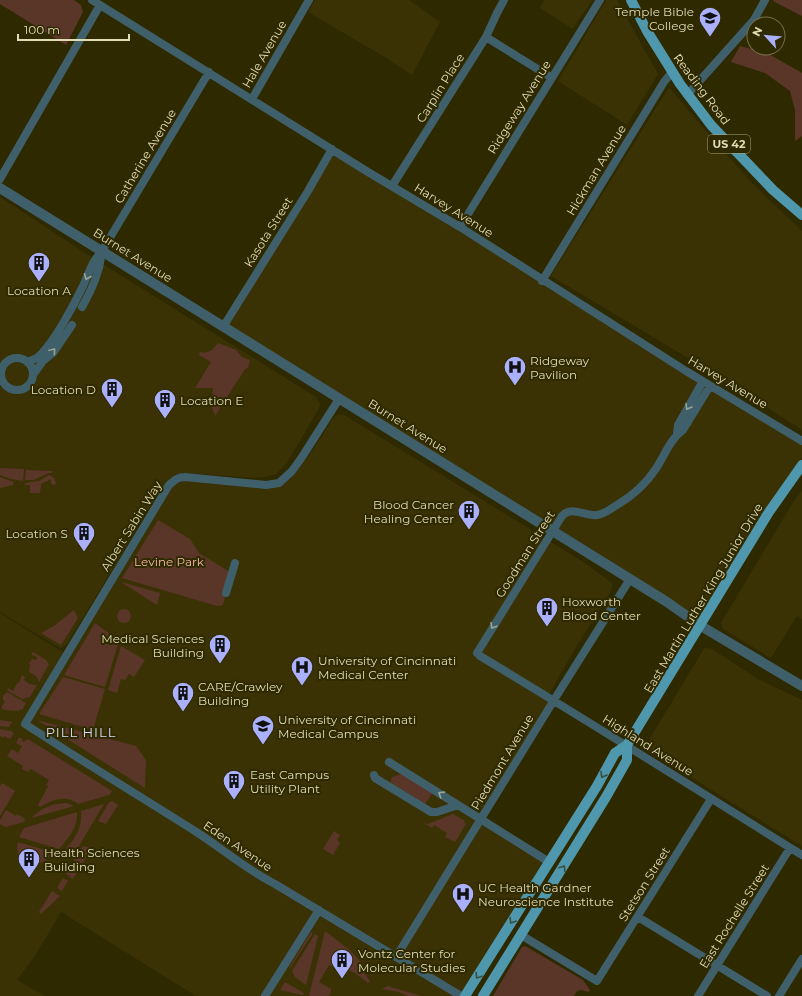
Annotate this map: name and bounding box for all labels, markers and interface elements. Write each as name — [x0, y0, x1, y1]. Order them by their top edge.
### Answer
place label: Temple Bible College — [615, 4, 694, 33]
school or university icon: Temple Bible College — [697, 5, 723, 38]
scale bar — [18, 16, 129, 42]
north arrow — [746, 16, 786, 56]
street label: Hale Avenue — [239, 17, 289, 91]
text: 100 m — [24, 22, 60, 37]
text: N — [749, 24, 765, 39]
street label: Carplin Place — [413, 51, 467, 125]
street label: Reading Road — [670, 51, 734, 127]
street label: Ridgeway Avenue — [484, 57, 554, 157]
street label: Catherine Avenue — [111, 106, 179, 206]
street label: Hickman Avenue — [563, 122, 629, 218]
road number: US 42 — [708, 135, 750, 153]
street label: Harvey Avenue — [412, 180, 496, 240]
street label: Kasota Street — [240, 194, 296, 270]
street label: Burnet Avenue — [91, 225, 175, 285]
building icon: Location A — [26, 250, 52, 283]
one-way arrow — [83, 274, 91, 281]
place label: Location A — [7, 283, 71, 298]
one-way arrow — [49, 348, 56, 356]
street label: Harvey Avenue — [685, 352, 771, 412]
place label: Ridgeway Pavilion — [530, 353, 590, 382]
hospital icon: Ridgeway Pavilion — [502, 354, 528, 387]
building icon: Location D — [99, 376, 125, 409]
place label: Location D — [31, 382, 96, 397]
building icon: Location E — [152, 387, 178, 420]
place label: Location E — [180, 393, 243, 408]
street label: Burnet Avenue — [366, 396, 450, 456]
one-way arrow — [686, 403, 693, 410]
street label: Albert Sabin Way — [97, 478, 165, 574]
place label: Blood Cancer Healing Center — [364, 497, 454, 526]
building icon: Blood Cancer Healing Center — [456, 498, 482, 531]
street label: East Martin Luther King Junior Drive — [640, 500, 766, 696]
street label: Goodman Street — [492, 508, 558, 600]
building icon: Location S — [71, 520, 97, 553]
place label: Location S — [5, 526, 68, 541]
park label: Levine Park — [134, 554, 205, 569]
place label: Hoxworth Blood Center — [562, 594, 641, 623]
building icon: Hoxworth Blood Center — [534, 595, 560, 628]
one-way arrow — [491, 622, 498, 629]
place label: Medical Sciences Building — [101, 631, 204, 660]
building icon: Medical Sciences Building — [207, 632, 233, 665]
place label: University of Cincinnati Medical Center — [318, 653, 456, 682]
hospital icon: University of Cincinnati Medical Center — [289, 654, 315, 687]
place label: CARE/Crawley Building — [198, 679, 283, 708]
building icon: CARE/Crawley Building — [170, 680, 196, 713]
street label: Piedmont Avenue — [468, 711, 536, 813]
street label: Highland Avenue — [600, 711, 696, 779]
place label: University of Cincinnati Medical Campus — [278, 712, 416, 741]
school or university icon: University of Cincinnati Medical Campus — [250, 713, 276, 746]
district label: PILL HILL — [46, 724, 116, 740]
place label: East Campus Utility Plant — [250, 767, 329, 796]
building icon: East Campus Utility Plant — [221, 768, 247, 801]
one-way arrow — [601, 770, 608, 778]
one-way arrow — [438, 792, 445, 799]
street label: Eden Avenue — [201, 817, 275, 875]
street label: Stetson Street — [615, 844, 673, 924]
place label: Health Sciences Building — [44, 845, 140, 874]
building icon: Health Sciences Building — [16, 846, 42, 879]
street label: East Rochelle Street — [696, 861, 772, 971]
one-way arrow — [558, 865, 565, 872]
place label: UC Health Gardner Neuroscience Institute — [478, 880, 614, 909]
hospital icon: UC Health Gardner Neuroscience Institute — [450, 881, 476, 914]
one-way arrow — [510, 917, 517, 924]
place label: Vontz Center for Molecular Studies — [358, 946, 465, 975]
building icon: Vontz Center for Molecular Studies — [329, 947, 355, 980]
one-way arrow — [475, 972, 482, 979]

